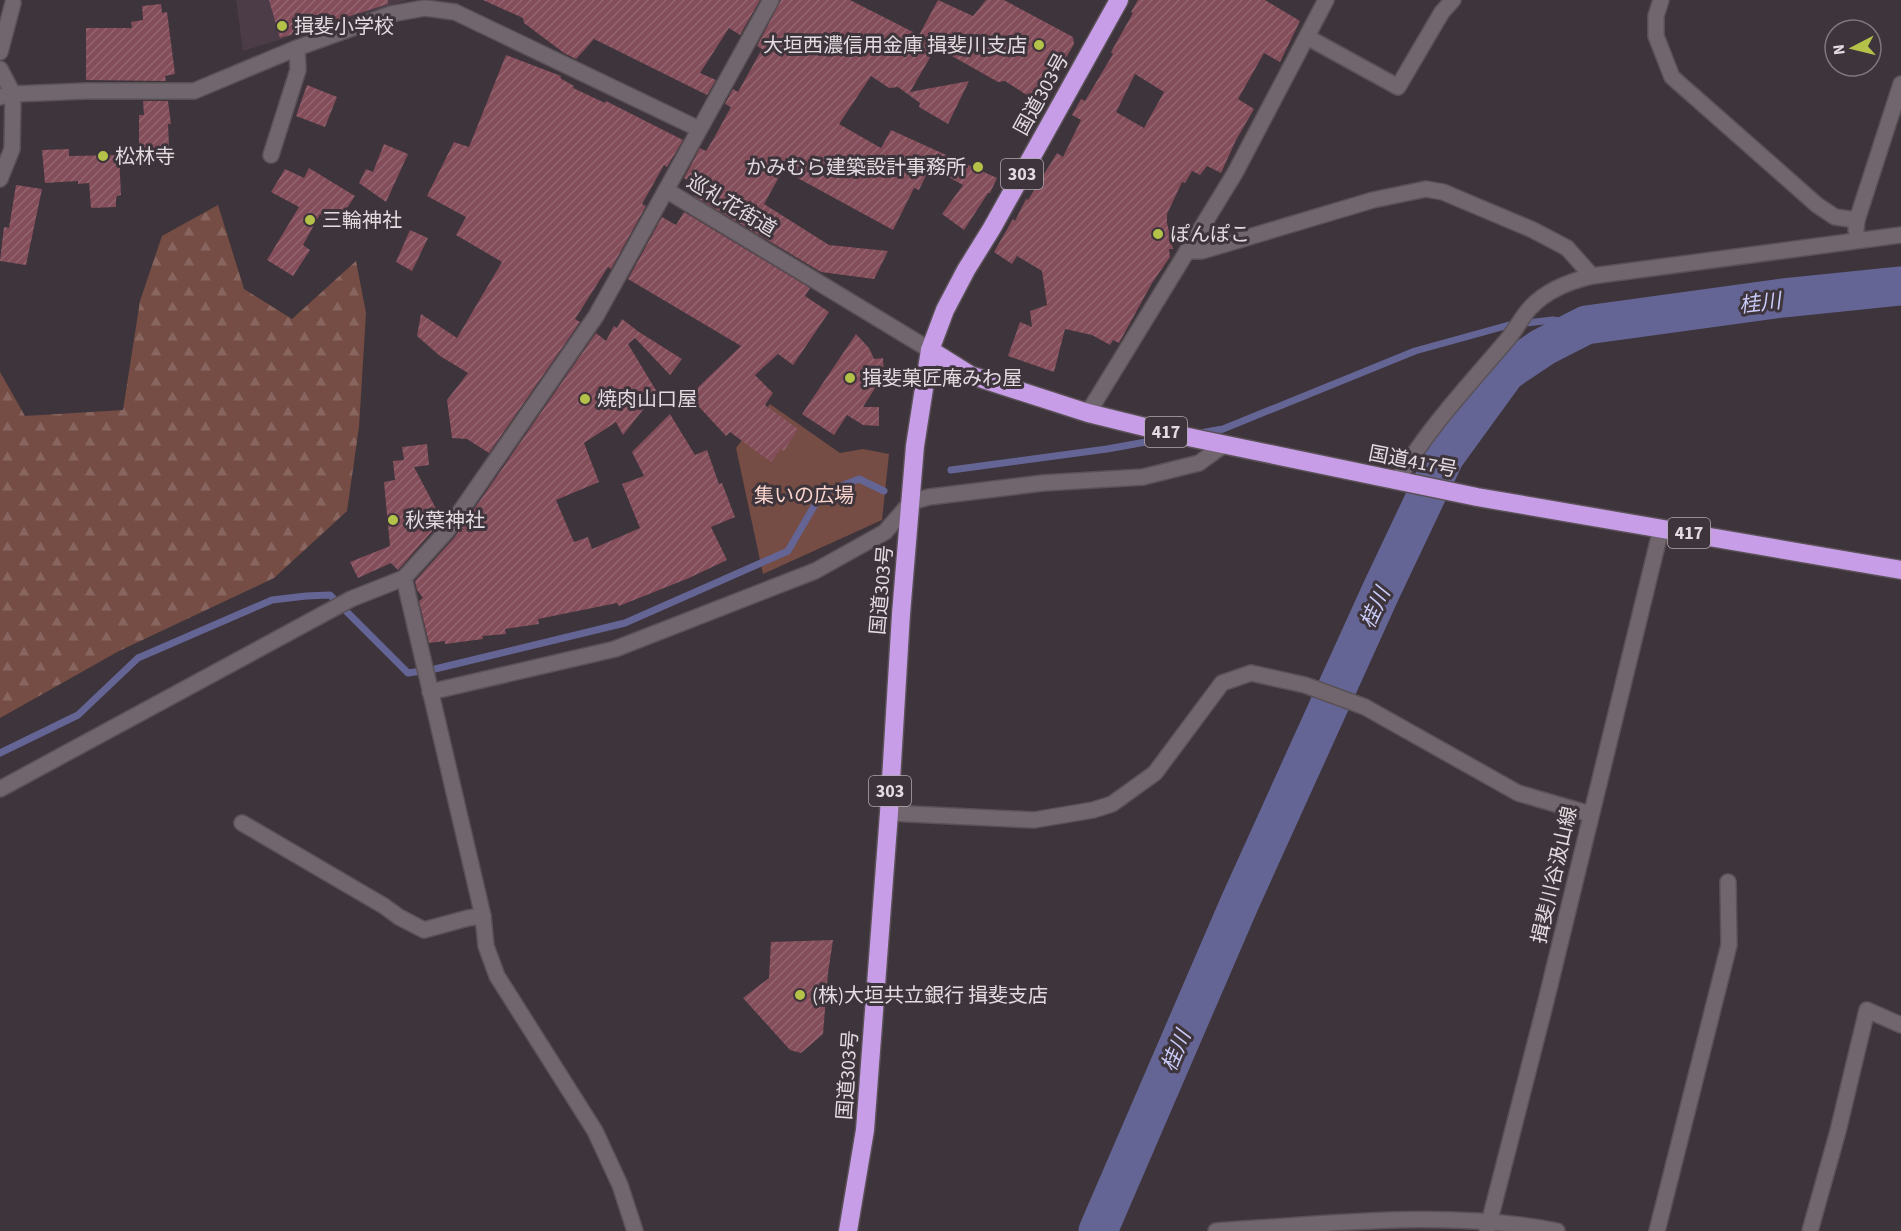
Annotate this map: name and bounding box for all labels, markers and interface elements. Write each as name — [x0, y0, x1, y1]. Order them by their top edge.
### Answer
place label: 揖斐小学校 — [294, 13, 394, 41]
north arrow — [1823, 18, 1883, 78]
marker: 揖斐小学校 — [275, 19, 289, 33]
place label: 大垣西濃信用金庫 揖斐川支店 — [763, 32, 1027, 60]
marker: 大垣西濃信用金庫 揖斐川支店 — [1032, 38, 1046, 52]
text: N — [1828, 43, 1851, 56]
street label: 国道303号 — [1008, 48, 1076, 141]
place label: 松林寺 — [115, 143, 175, 171]
marker: 松林寺 — [96, 149, 110, 163]
place label: かみむら建築設計事務所 — [746, 154, 966, 182]
road number: 303 — [1001, 159, 1043, 189]
marker: かみむら建築設計事務所 — [971, 160, 985, 174]
street label: 巡礼花街道 — [681, 168, 782, 244]
place label: 三輪神社 — [322, 207, 402, 235]
marker: 三輪神社 — [303, 213, 317, 227]
place label: ぽんぽこ — [1170, 221, 1250, 249]
marker: ぽんぽこ — [1151, 227, 1165, 241]
water label: 桂川 — [1737, 285, 1785, 320]
place label: 揖斐菓匠庵みわ屋 — [862, 365, 1022, 393]
marker: 揖斐菓匠庵みわ屋 — [843, 371, 857, 385]
place label: 焼肉山口屋 — [597, 386, 697, 414]
marker: 焼肉山口屋 — [578, 392, 592, 406]
road number: 417 — [1145, 417, 1187, 447]
street label: 国道417号 — [1366, 440, 1460, 484]
park label: 集いの広場 — [754, 482, 854, 510]
place label: 秋葉神社 — [405, 507, 485, 535]
marker: 秋葉神社 — [386, 513, 400, 527]
road number: 417 — [1668, 518, 1710, 548]
street label: 国道303号 — [864, 544, 900, 636]
water label: 桂川 — [1353, 581, 1398, 633]
road number: 303 — [869, 776, 911, 806]
street label: 揖斐川谷汲山線 — [1526, 804, 1584, 947]
place label: (株)大垣共立銀行 揖斐支店 — [812, 982, 1048, 1010]
marker: (株)大垣共立銀行 揖斐支店 — [793, 988, 807, 1002]
water label: 桂川 — [1154, 1024, 1199, 1076]
street label: 国道303号 — [831, 1029, 865, 1121]

